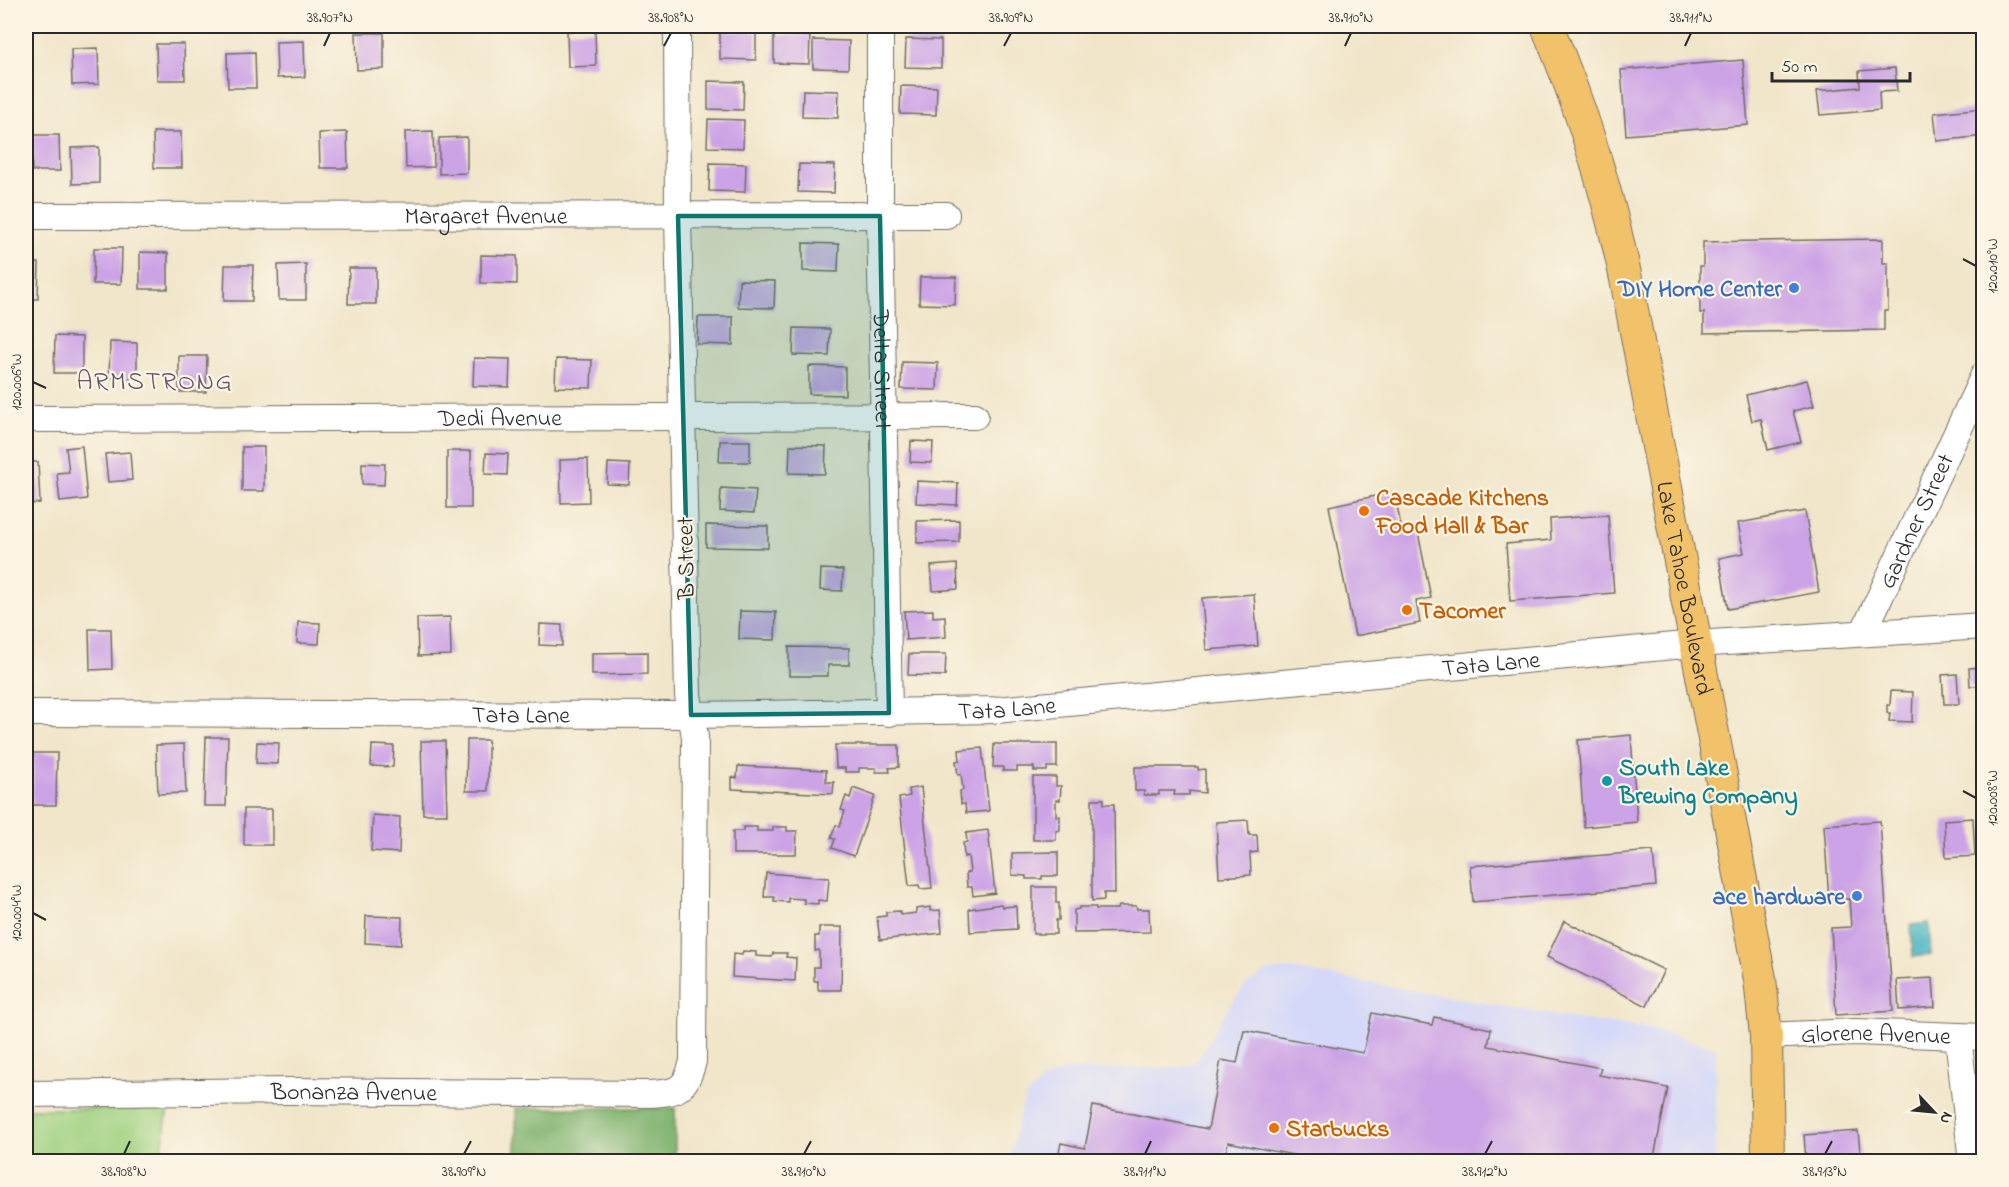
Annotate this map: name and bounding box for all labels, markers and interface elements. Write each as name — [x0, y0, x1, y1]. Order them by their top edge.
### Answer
text: 38.907°N — [307, 7, 353, 29]
text: 38.908°N — [648, 7, 694, 29]
text: 38.909°N — [989, 7, 1033, 29]
text: 38.910°N — [1329, 7, 1373, 29]
text: 38.911°N — [1669, 7, 1713, 29]
scale bar — [1772, 45, 1910, 83]
text: 50 m — [1781, 55, 1818, 81]
street label: Margaret Avenue — [405, 200, 568, 236]
text: 120.010°W — [1982, 238, 2004, 294]
place label: DIY Home Center — [1617, 273, 1783, 308]
marker: DIY Home Center — [1787, 281, 1801, 295]
street label: Delta Street — [862, 309, 899, 430]
text: 120.006°W — [6, 354, 28, 410]
district label: ARMSTRONG — [77, 364, 233, 402]
street label: Dedi Avenue — [437, 402, 562, 438]
street label: Gardner Street — [1871, 448, 1965, 595]
street label: Lake Tahoe Boulevard — [1645, 479, 1720, 699]
place label: Cascade Kitchens Food Hall & Bar — [1375, 482, 1549, 545]
marker: Cascade Kitchens Food Hall & Bar — [1357, 504, 1371, 518]
street label: B Street — [669, 516, 706, 601]
place label: Tacomer — [1419, 595, 1506, 630]
marker: Tacomer — [1400, 603, 1414, 617]
street label: Tata Lane — [1440, 644, 1542, 688]
street label: Tata Lane — [958, 689, 1058, 731]
street label: Tata Lane — [472, 699, 570, 735]
place label: South Lake Brewing Company — [1618, 752, 1798, 816]
text: 120.008°W — [1982, 770, 2004, 826]
marker: South Lake Brewing Company — [1600, 774, 1614, 788]
place label: ace hardware — [1712, 881, 1846, 916]
text: 120.004°W — [6, 885, 28, 941]
marker: ace hardware — [1850, 889, 1864, 903]
street label: Glorene Avenue — [1800, 1017, 1952, 1056]
street label: Bonanza Avenue — [270, 1076, 437, 1112]
north arrow — [1904, 1082, 1964, 1142]
text: N — [1932, 1108, 1959, 1128]
place label: Starbucks — [1286, 1113, 1390, 1148]
marker: Starbucks — [1267, 1121, 1281, 1135]
text: 38.908°N — [101, 1161, 147, 1183]
text: 38.909°N — [442, 1161, 486, 1183]
text: 38.910°N — [782, 1161, 826, 1183]
text: 38.911°N — [1123, 1161, 1167, 1183]
text: 38.912°N — [1462, 1161, 1508, 1183]
text: 38.913°N — [1803, 1161, 1847, 1183]

